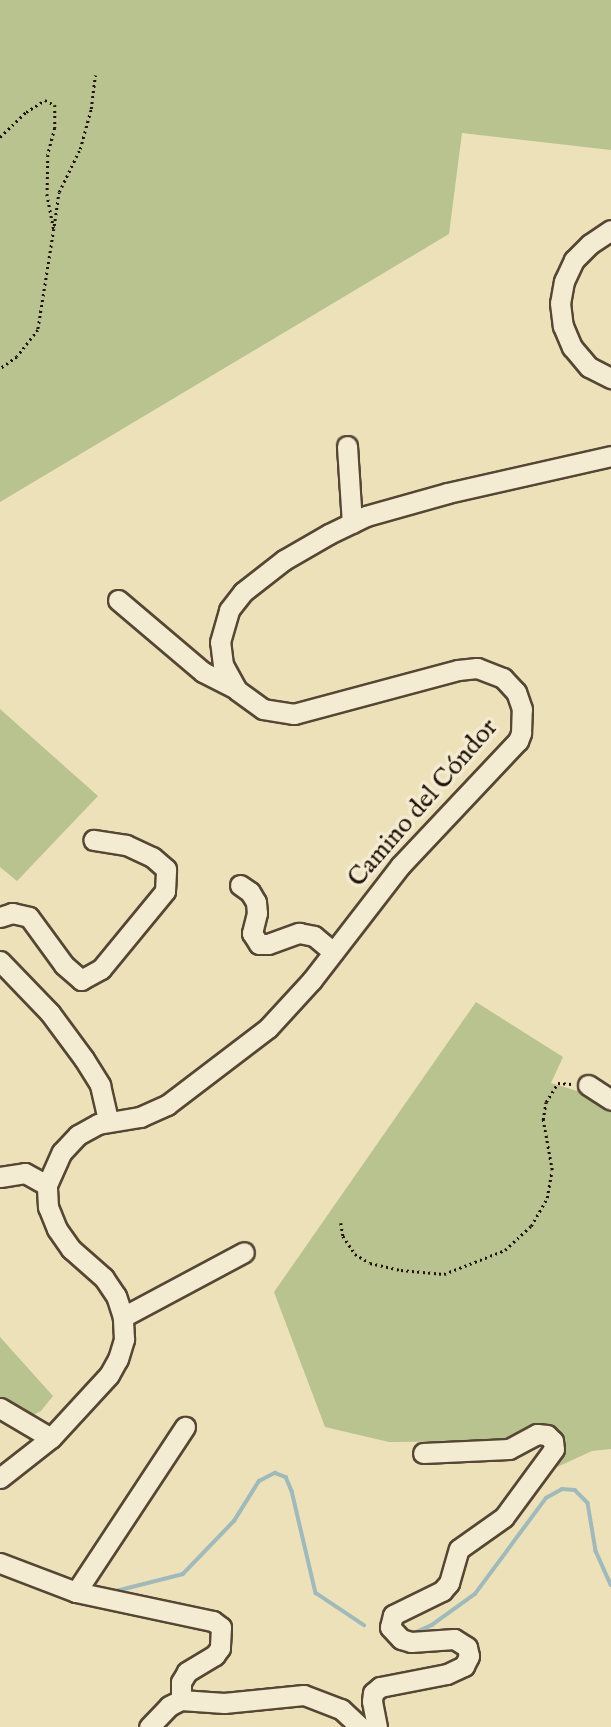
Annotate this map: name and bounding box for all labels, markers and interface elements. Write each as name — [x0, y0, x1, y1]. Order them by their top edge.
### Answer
street label: Camino del Cóndor — [341, 712, 505, 894]

